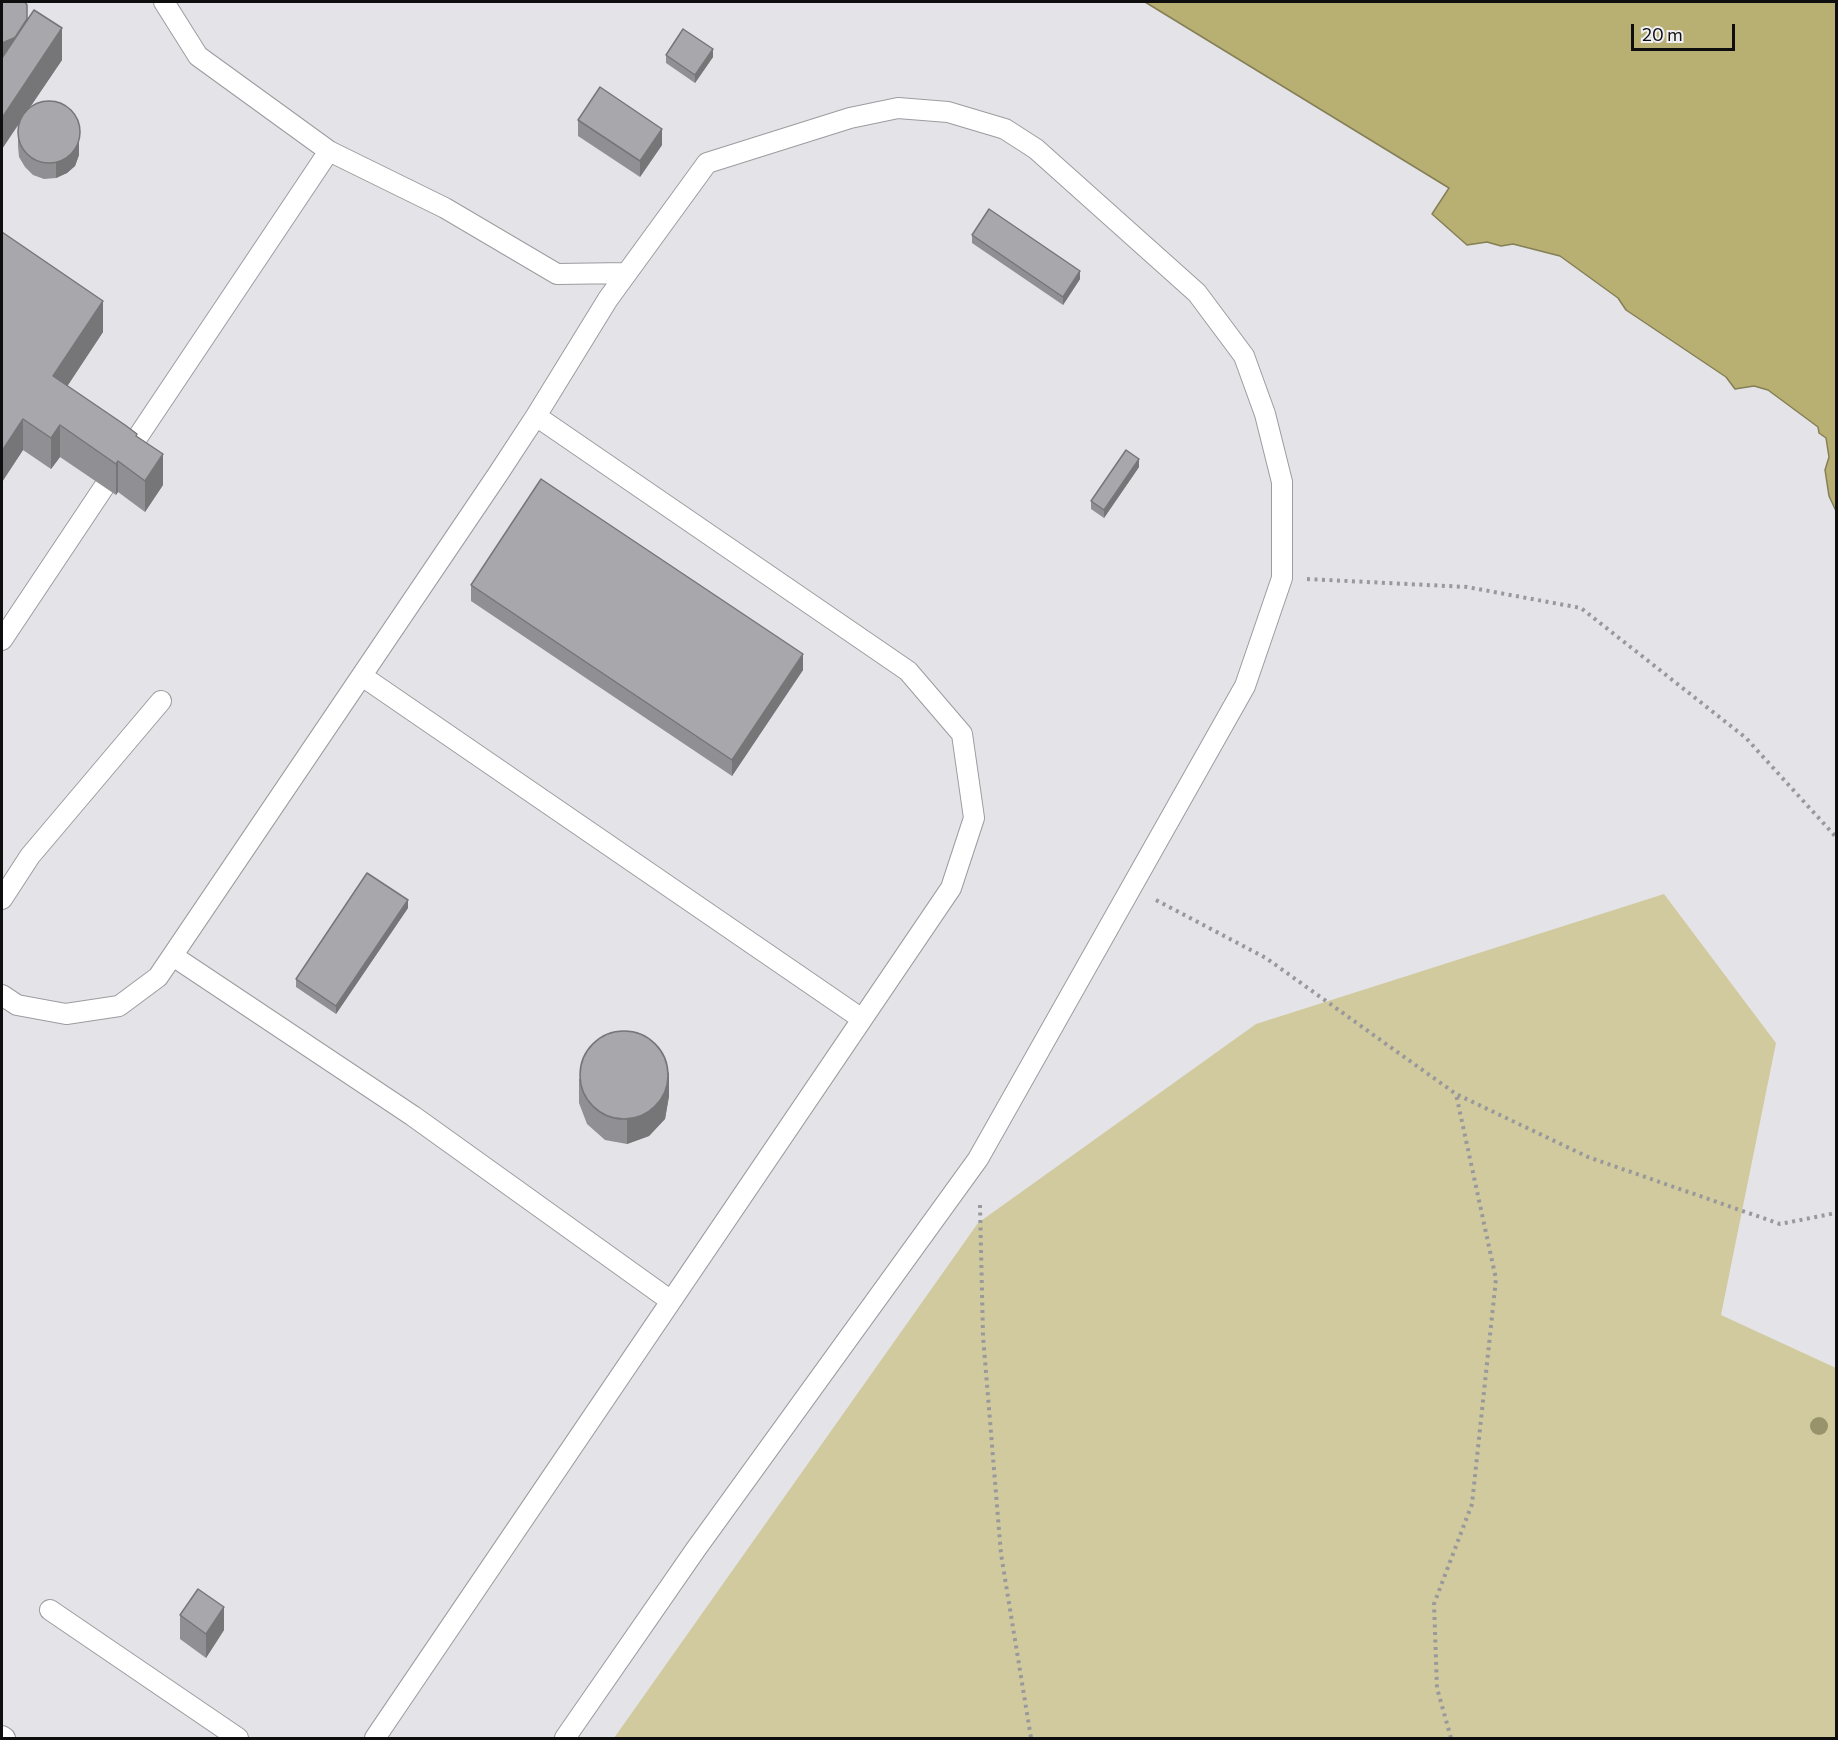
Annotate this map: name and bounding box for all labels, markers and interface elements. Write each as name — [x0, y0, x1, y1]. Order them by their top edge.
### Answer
scale bar — [1634, 12, 1738, 50]
text: 20 m — [1642, 23, 1683, 45]

